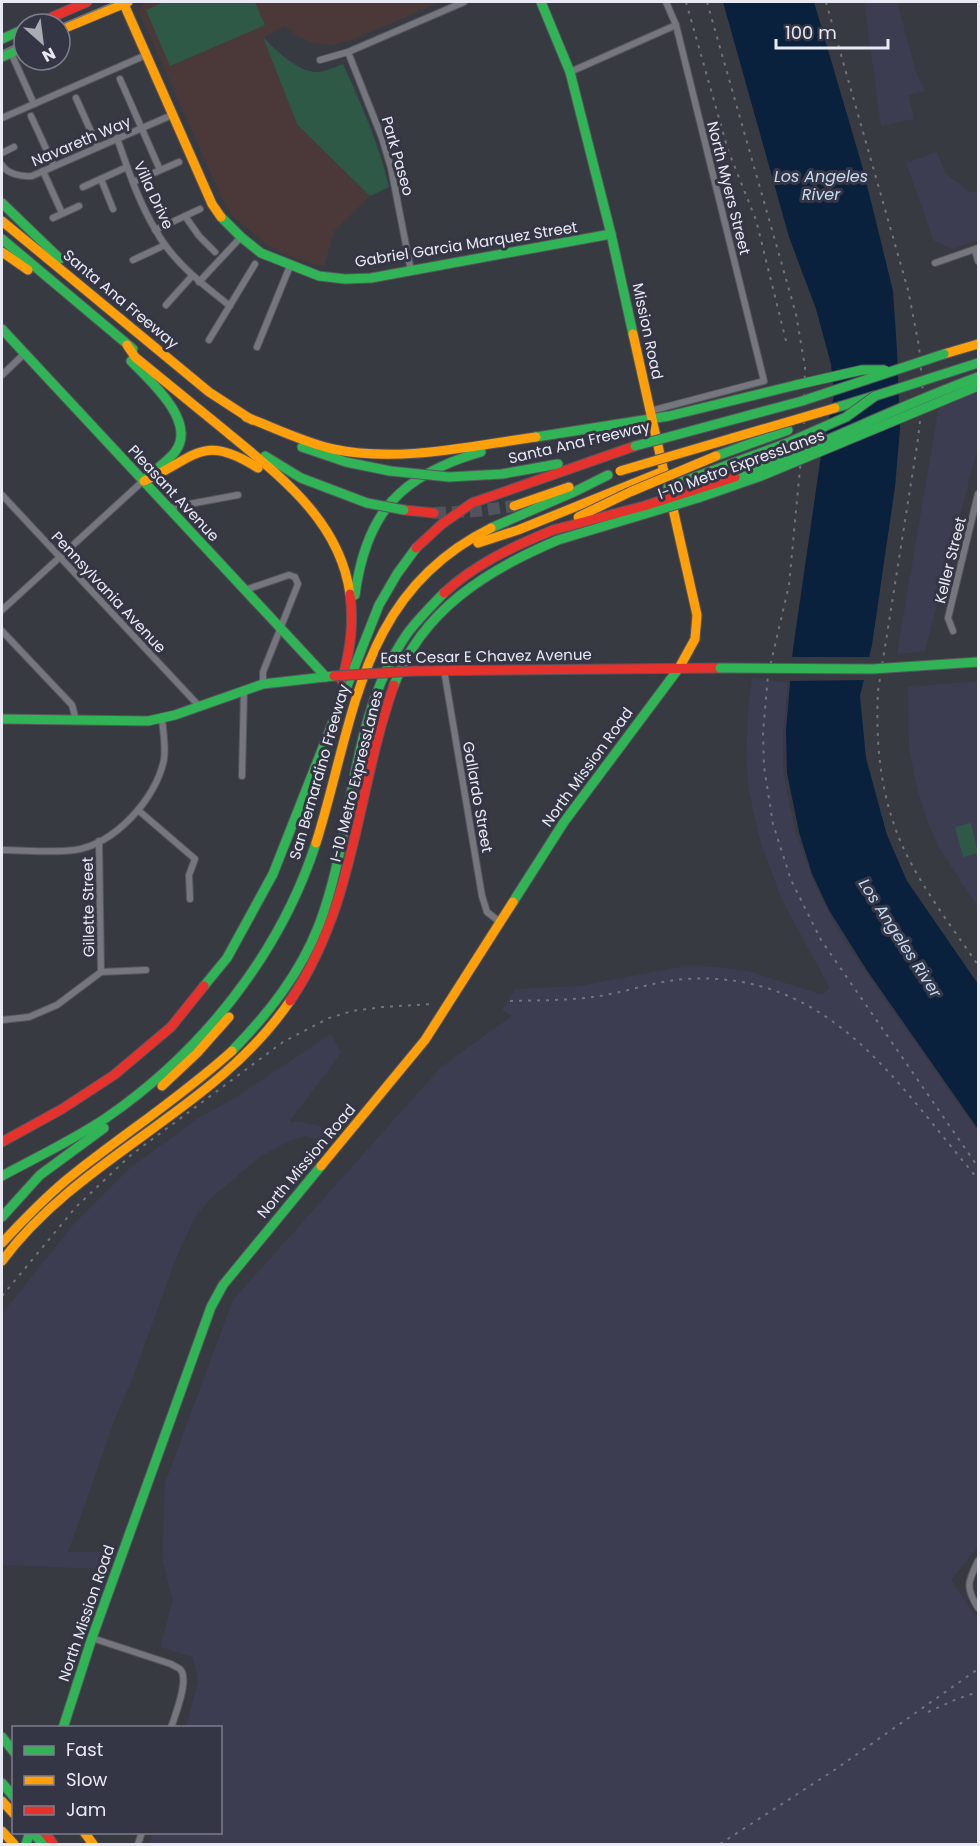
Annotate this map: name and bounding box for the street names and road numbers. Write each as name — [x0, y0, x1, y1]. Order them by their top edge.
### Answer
street label: Navareth Way — [28, 110, 135, 171]
street label: Park Paseo — [377, 114, 419, 198]
street label: North Myers Street — [702, 119, 756, 257]
street label: Villa Drive — [129, 157, 179, 233]
street label: Gabriel Garcia Marquez Street — [353, 216, 579, 272]
street label: Santa Ana Freeway — [59, 244, 184, 354]
street label: Mission Road — [628, 281, 668, 381]
street label: Santa Ana Freeway — [506, 415, 652, 469]
street label: I-10 Metro ExpressLanes — [655, 424, 827, 504]
street label: Pleasant Avenue — [124, 440, 224, 546]
street label: Keller Street — [929, 515, 971, 605]
street label: Pennsylvania Avenue — [47, 527, 171, 657]
street label: East Cesar E Chavez Avenue — [380, 644, 592, 668]
street label: San Bernardino Freeway — [284, 681, 354, 862]
street label: I-10 Metro ExpressLanes — [325, 688, 388, 864]
street label: North Mission Road — [536, 703, 638, 831]
street label: Gallardo Street — [458, 740, 498, 854]
street label: Gillette Street — [77, 857, 99, 957]
street label: North Mission Road — [252, 1099, 360, 1223]
street label: North Mission Road — [53, 1542, 119, 1684]

